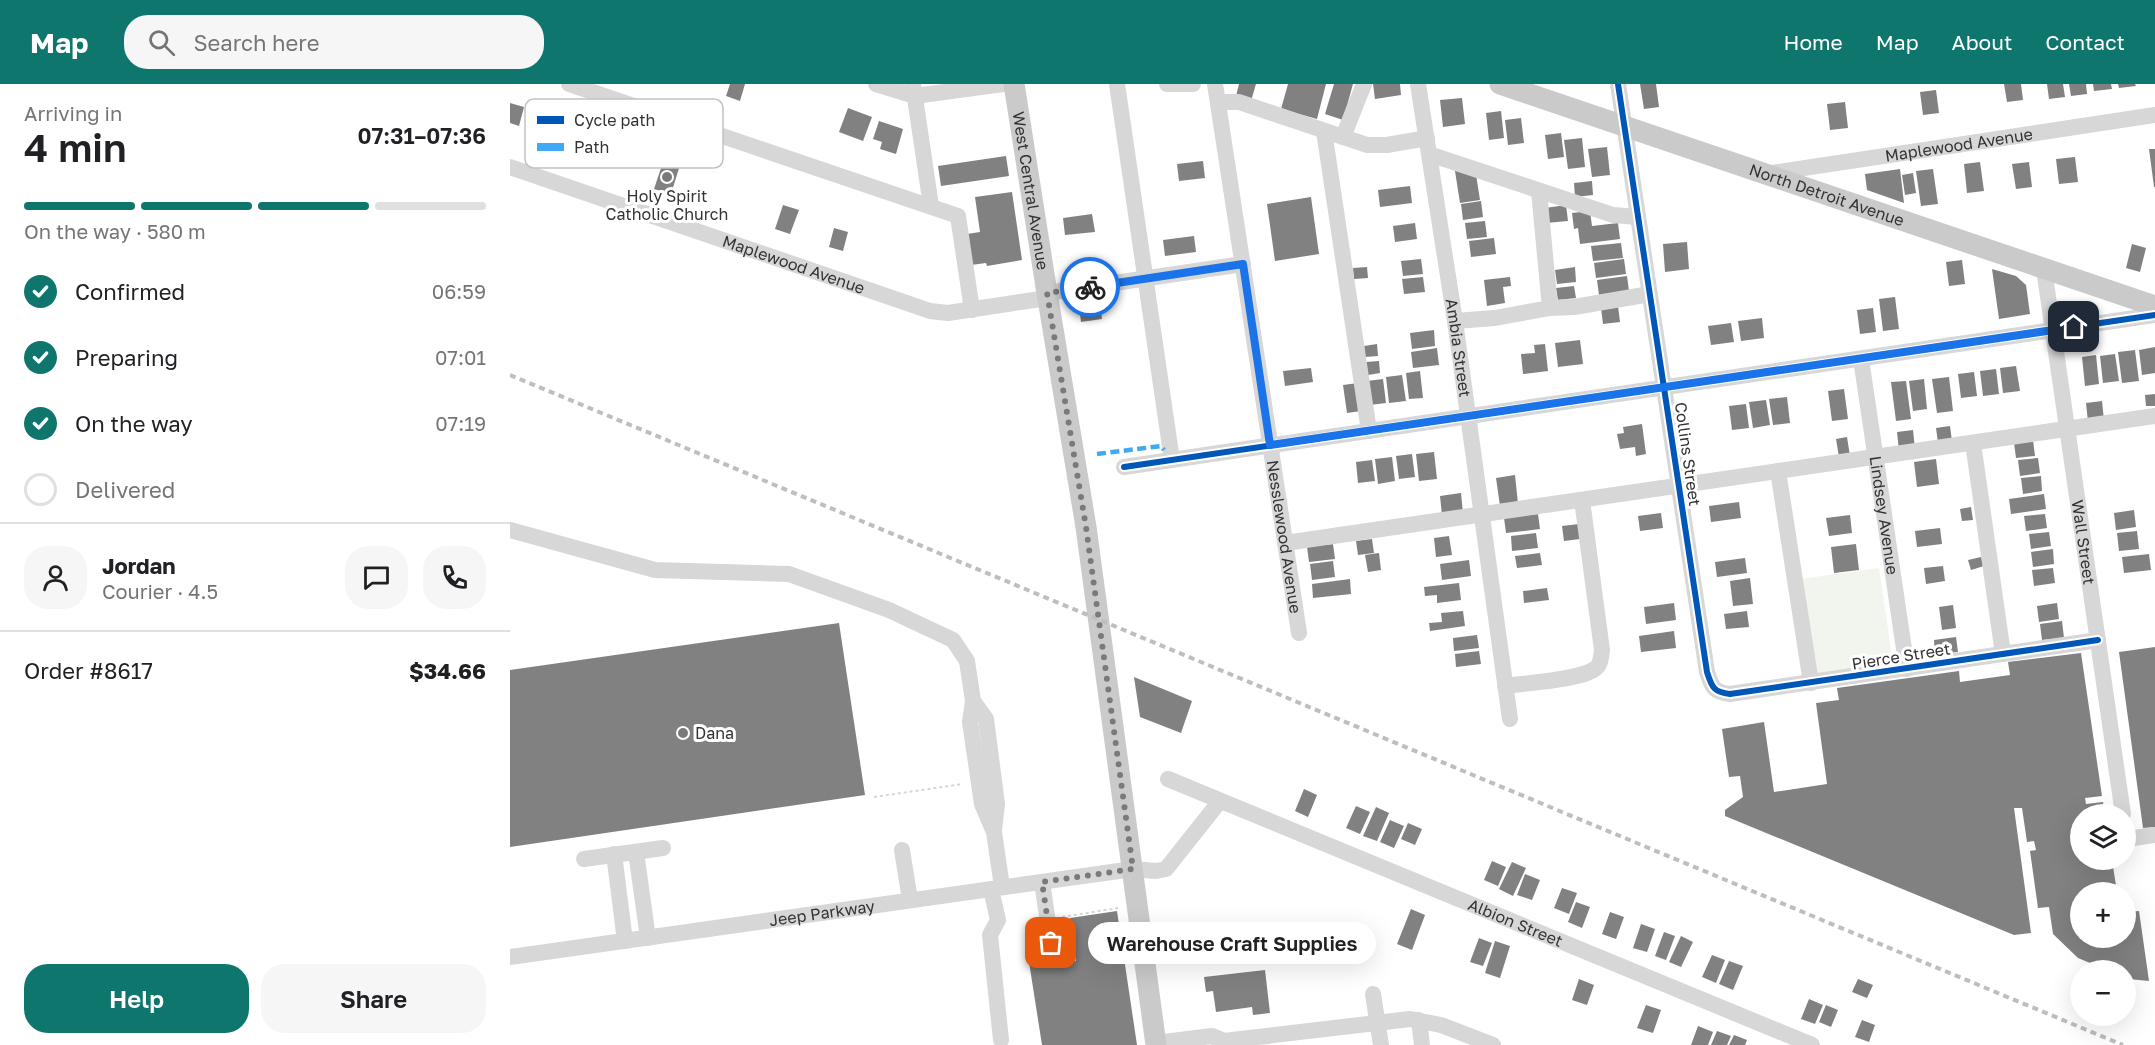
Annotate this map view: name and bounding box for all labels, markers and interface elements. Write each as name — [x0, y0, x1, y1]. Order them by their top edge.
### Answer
search box — [124, 15, 544, 69]
text: Map — [30, 26, 88, 59]
icon: search — [145, 26, 178, 59]
text: Search here — [193, 29, 319, 56]
text: Home — [1783, 29, 1843, 55]
text: Map — [1876, 29, 1919, 55]
text: About — [1952, 29, 2012, 55]
text: Contact — [2045, 29, 2125, 55]
legend — [525, 99, 723, 168]
text: Arriving in — [24, 101, 122, 125]
text: Cycle path — [574, 110, 655, 130]
street label: West Central Avenue — [1008, 110, 1053, 271]
text: 07:31–07:36 — [357, 122, 486, 149]
text: 4 min — [24, 124, 127, 171]
street label: Maplewood Avenue — [1884, 124, 2034, 166]
text: Path — [574, 137, 609, 157]
street label: North Detroit Avenue — [1747, 159, 1907, 230]
marker: Holy Spirit Catholic Church — [660, 170, 674, 184]
place label: Holy Spirit Catholic Church — [606, 186, 728, 224]
text: On the way · 580 m — [24, 219, 206, 243]
street label: Maplewood Avenue — [720, 231, 868, 298]
courier — [1060, 257, 1120, 317]
icon: bike — [1074, 271, 1107, 304]
icon: check — [24, 275, 57, 308]
text: Confirmed — [75, 278, 185, 305]
text: 06:59 — [432, 279, 486, 303]
street label: Ambia Street — [1442, 297, 1475, 399]
pin — [2048, 301, 2099, 352]
icon: home — [2057, 310, 2090, 343]
icon: check — [24, 341, 57, 374]
text: Preparing — [75, 344, 178, 371]
text: 07:01 — [435, 345, 486, 369]
street label: Collins Street — [1671, 401, 1705, 507]
icon: check — [24, 407, 57, 440]
text: On the way — [75, 410, 193, 437]
text: 07:19 — [435, 411, 486, 435]
street label: Lindsey Avenue — [1865, 454, 1903, 576]
street label: Nesslewood Avenue — [1263, 459, 1306, 615]
text: Delivered — [75, 476, 175, 503]
street label: Wall Street — [2068, 498, 2100, 586]
button: person — [24, 546, 87, 609]
button: chat — [345, 546, 408, 609]
button: phone — [423, 546, 486, 609]
text: Jordan — [102, 552, 176, 579]
text: Courier · 4.5 — [102, 579, 218, 603]
street label: Pierce Street — [1850, 638, 1952, 674]
text: Order #8617 — [24, 657, 153, 684]
text: $34.66 — [409, 657, 486, 684]
place label: Dana — [695, 723, 734, 743]
marker: Dana — [676, 726, 690, 740]
map controls — [2070, 804, 2136, 1026]
button: layers — [2070, 804, 2136, 870]
button: + — [2070, 882, 2136, 948]
street label: Albion Street — [1465, 894, 1566, 951]
street label: Jeep Parkway — [768, 896, 876, 930]
pin — [1025, 917, 1076, 968]
callout: Warehouse Craft Supplies — [1087, 922, 1375, 964]
icon: bag — [1034, 926, 1067, 959]
text: Warehouse Craft Supplies — [1107, 931, 1357, 955]
button: − — [2070, 960, 2136, 1026]
button: Help — [24, 964, 249, 1033]
button: Share — [261, 964, 486, 1033]

